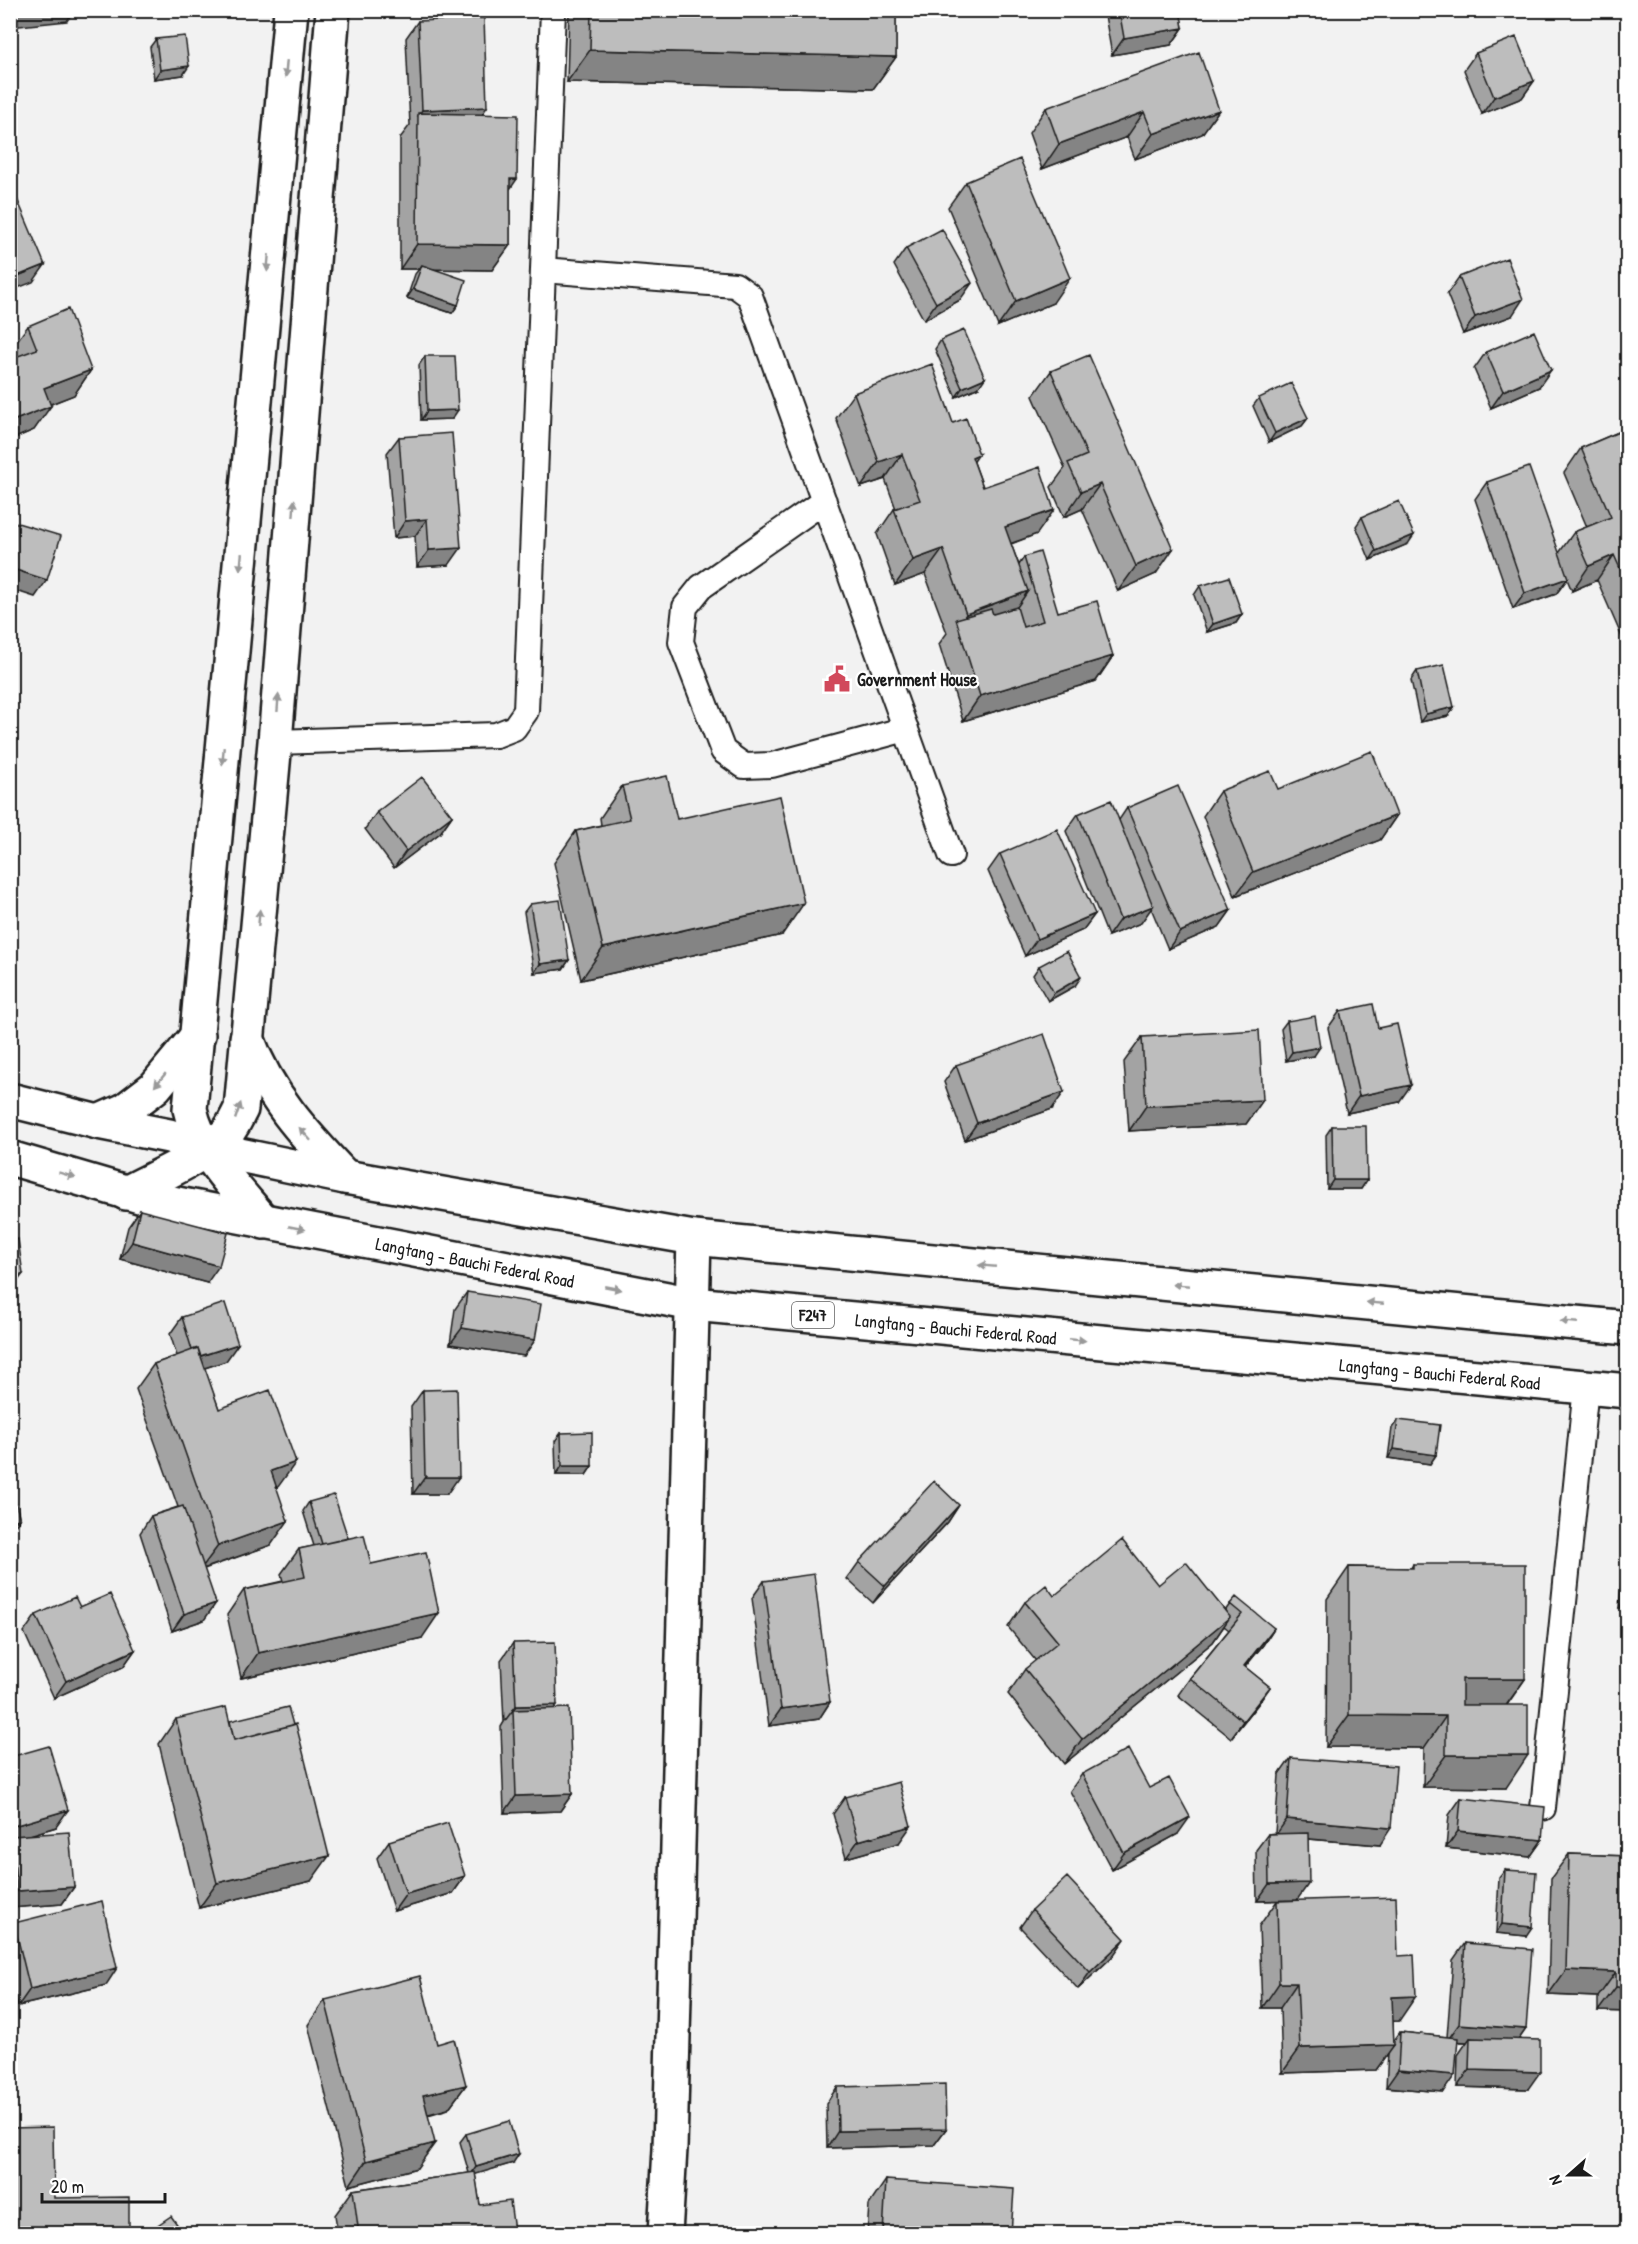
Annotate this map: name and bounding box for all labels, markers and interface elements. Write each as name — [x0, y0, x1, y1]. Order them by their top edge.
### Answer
one-way arrow — [281, 59, 291, 78]
one-way arrow — [263, 253, 273, 272]
one-way arrow — [289, 499, 299, 518]
one-way arrow — [236, 552, 246, 571]
public building icon: Government House — [822, 664, 852, 694]
place label: Government House — [857, 667, 978, 692]
one-way arrow — [274, 693, 283, 712]
one-way arrow — [218, 746, 228, 765]
one-way arrow — [254, 908, 264, 927]
one-way arrow — [154, 1072, 167, 1088]
one-way arrow — [234, 1102, 244, 1120]
one-way arrow — [298, 1127, 312, 1142]
one-way arrow — [58, 1171, 76, 1180]
one-way arrow — [288, 1224, 307, 1233]
street label: Langtang - Bauchi Federal Road — [374, 1230, 576, 1293]
one-way arrow — [977, 1261, 996, 1271]
one-way arrow — [1172, 1280, 1191, 1290]
one-way arrow — [603, 1284, 622, 1293]
one-way arrow — [1366, 1298, 1385, 1308]
road number: F247 — [792, 1302, 834, 1328]
street label: Langtang - Bauchi Federal Road — [854, 1307, 1057, 1350]
one-way arrow — [1560, 1317, 1579, 1327]
one-way arrow — [1068, 1335, 1087, 1345]
street label: Langtang - Bauchi Federal Road — [1338, 1352, 1541, 1395]
north arrow — [1539, 2145, 1599, 2205]
scale bar — [42, 2166, 165, 2204]
text: N — [1543, 2172, 1567, 2188]
text: 20 m — [51, 2174, 84, 2199]

